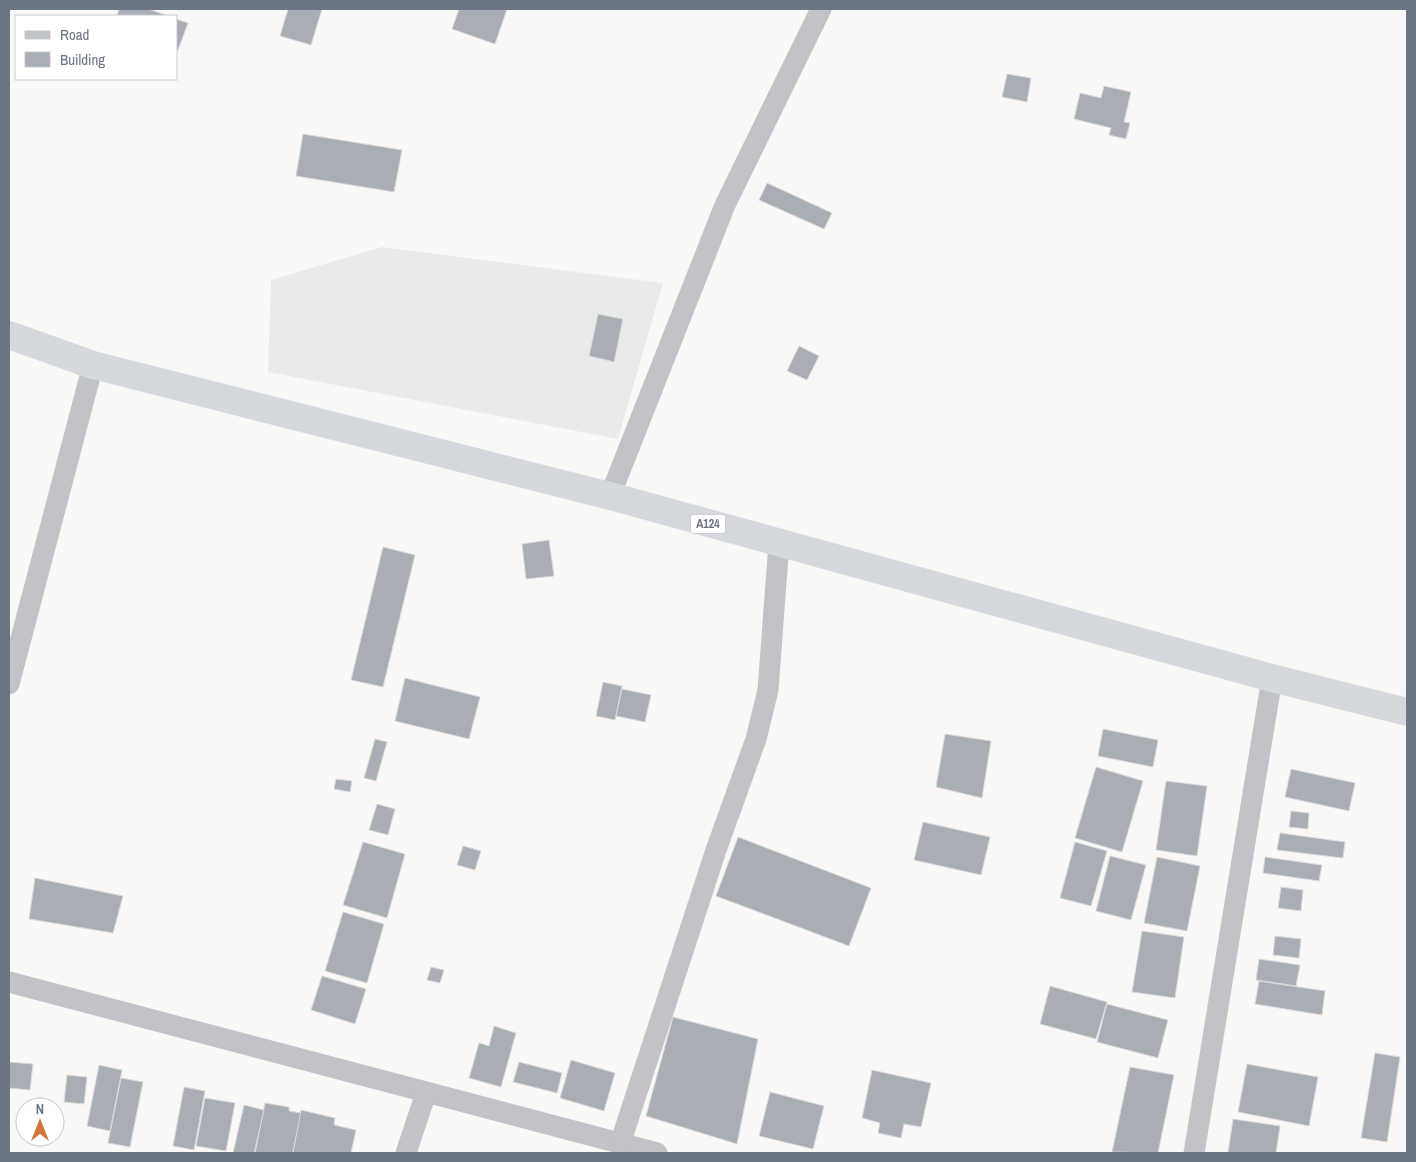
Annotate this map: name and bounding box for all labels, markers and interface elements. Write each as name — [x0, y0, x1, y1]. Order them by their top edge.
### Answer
legend — [15, 15, 178, 80]
text: Road — [60, 24, 89, 45]
text: Building — [60, 49, 105, 70]
road number: A124 — [690, 514, 726, 534]
north arrow — [15, 1097, 65, 1147]
text: N — [36, 1100, 44, 1118]

